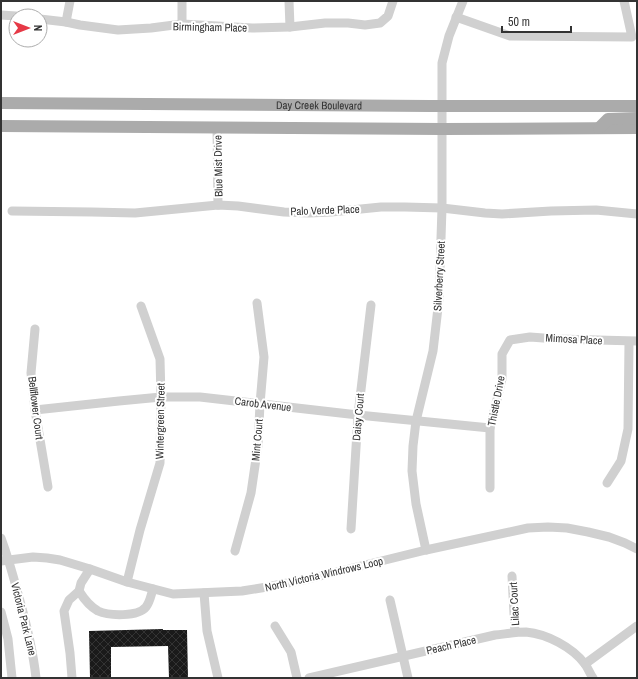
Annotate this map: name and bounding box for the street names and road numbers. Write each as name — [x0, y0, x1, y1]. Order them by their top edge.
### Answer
street label: Birmingham Place — [173, 19, 247, 35]
street label: Day Creek Boulevard — [276, 98, 362, 113]
street label: Blue Mist Drive — [210, 135, 226, 197]
street label: Palo Verde Place — [290, 202, 360, 218]
street label: Silverberry Street — [430, 240, 448, 311]
street label: Mimosa Place — [545, 331, 603, 347]
street label: Thistle Drive — [484, 375, 508, 427]
street label: Bellflower Court — [25, 376, 47, 441]
street label: Wintergreen Street — [152, 382, 168, 459]
street label: Daisy Court — [349, 392, 367, 441]
street label: Carob Avenue — [234, 394, 292, 414]
street label: Mint Court — [248, 418, 266, 462]
street label: North Victoria Windrows Loop — [264, 554, 384, 594]
street label: Victoria Park Lane — [8, 581, 40, 657]
street label: Lilac Court — [506, 581, 522, 626]
street label: Peach Place — [425, 632, 477, 658]

